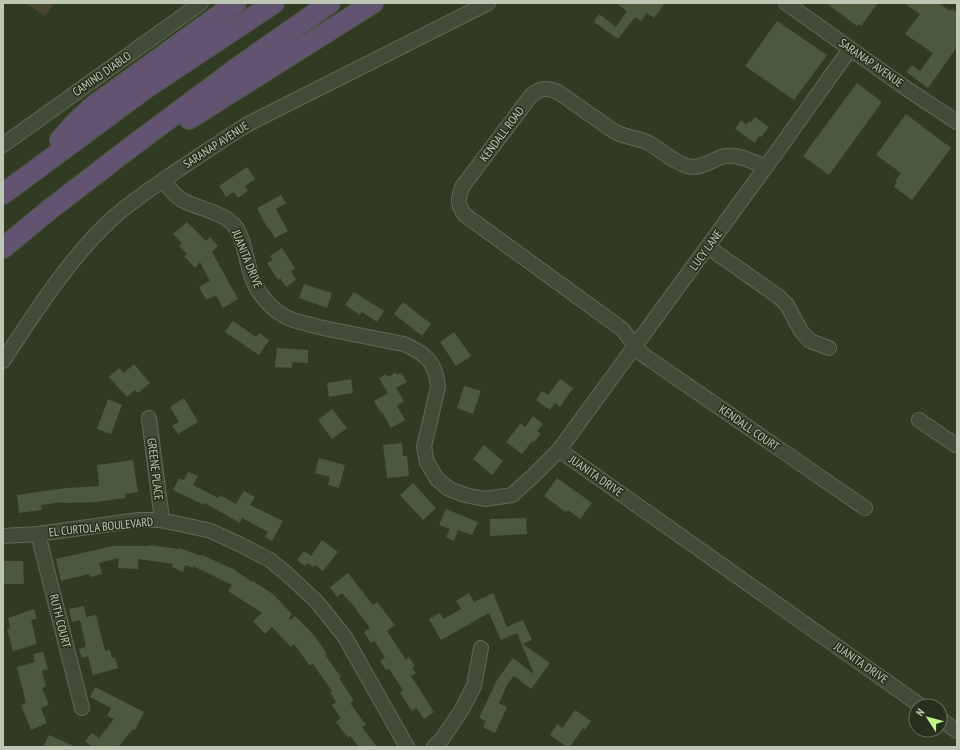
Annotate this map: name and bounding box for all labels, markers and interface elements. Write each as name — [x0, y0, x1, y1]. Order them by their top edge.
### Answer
street label: SARANAP AVENUE — [836, 35, 906, 90]
street label: CAMINO DIABLO — [69, 48, 134, 99]
street label: KENDALL ROAD — [476, 103, 527, 164]
street label: SARANAP AVENUE — [180, 118, 251, 171]
street label: JUANITA DRIVE — [228, 226, 266, 290]
street label: LUCY LANE — [686, 227, 725, 273]
street label: KENDALL COURT — [716, 401, 783, 454]
street label: GREENE PLACE — [144, 437, 167, 501]
street label: JUANITA DRIVE — [566, 451, 626, 500]
street label: EL CURTOLA BOULEVARD — [48, 514, 154, 539]
street label: RUTH COURT — [47, 592, 75, 650]
street label: JUANITA DRIVE — [831, 638, 891, 687]
north arrow — [908, 698, 948, 738]
text: N — [912, 706, 927, 719]

